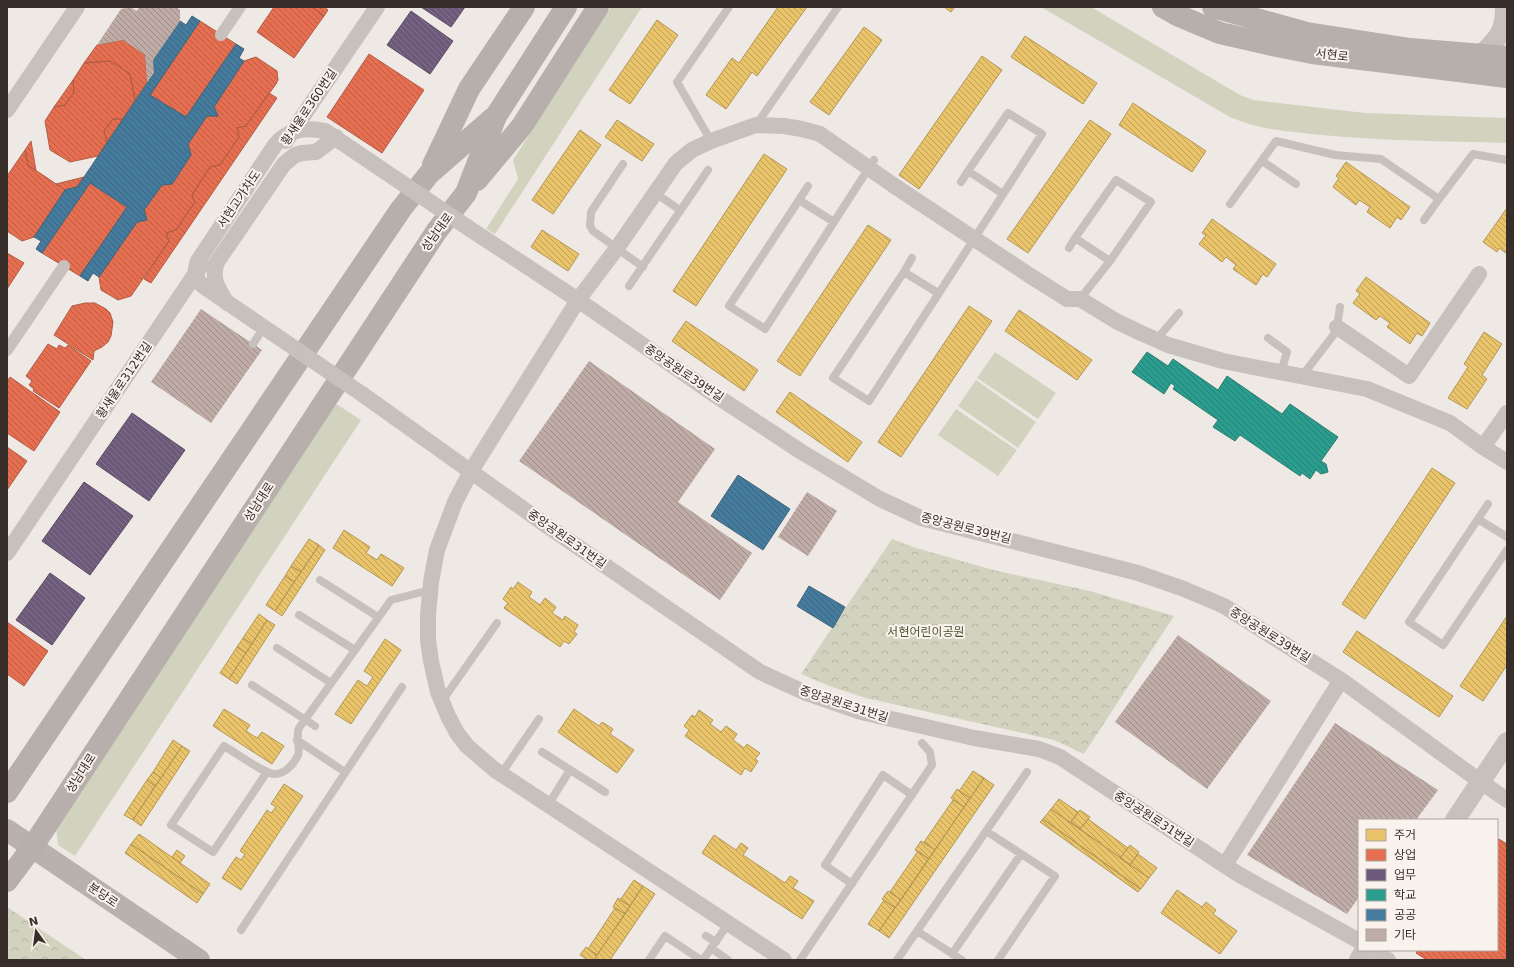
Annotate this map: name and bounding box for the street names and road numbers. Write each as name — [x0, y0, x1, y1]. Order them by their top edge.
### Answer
street label: 서현로 — [1315, 46, 1349, 64]
street label: 황새울로360번길 — [278, 66, 340, 148]
street label: 서현고가차도 — [215, 168, 263, 230]
street label: 성남대로 — [418, 210, 456, 254]
street label: 황새울로312번길 — [93, 339, 155, 421]
street label: 중앙공원로39번길 — [642, 341, 726, 405]
street label: 성남대로 — [241, 480, 277, 524]
street label: 중앙공원로31번길 — [525, 507, 609, 571]
street label: 중앙공원로39번길 — [919, 510, 1013, 546]
street label: 중앙공원로39번길 — [1227, 605, 1313, 665]
street label: 중앙공원로31번길 — [798, 683, 890, 725]
street label: 성남대로 — [63, 751, 99, 795]
street label: 중앙공원로31번길 — [1111, 788, 1197, 850]
street label: 분당로 — [85, 880, 121, 910]

